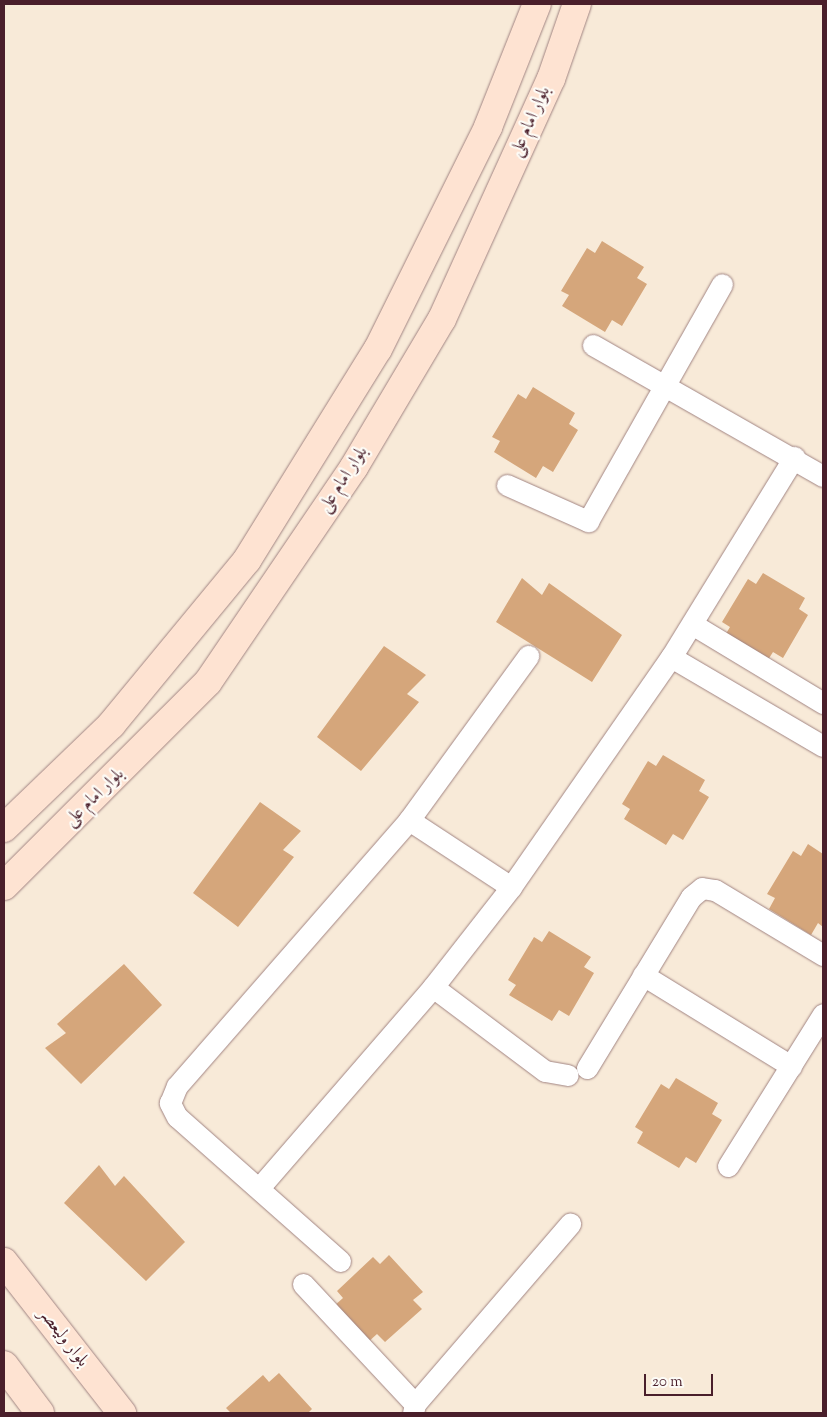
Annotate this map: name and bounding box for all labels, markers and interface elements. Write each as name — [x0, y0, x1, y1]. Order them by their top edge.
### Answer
street label: بلوار امام علی — [506, 84, 556, 160]
street label: بلوار امام علی — [315, 443, 373, 517]
street label: بلوار امام علی — [61, 764, 129, 832]
street label: بلوار ولیعصر — [33, 1304, 93, 1372]
scale bar — [647, 1364, 716, 1396]
text: 20 m — [652, 1372, 683, 1393]

